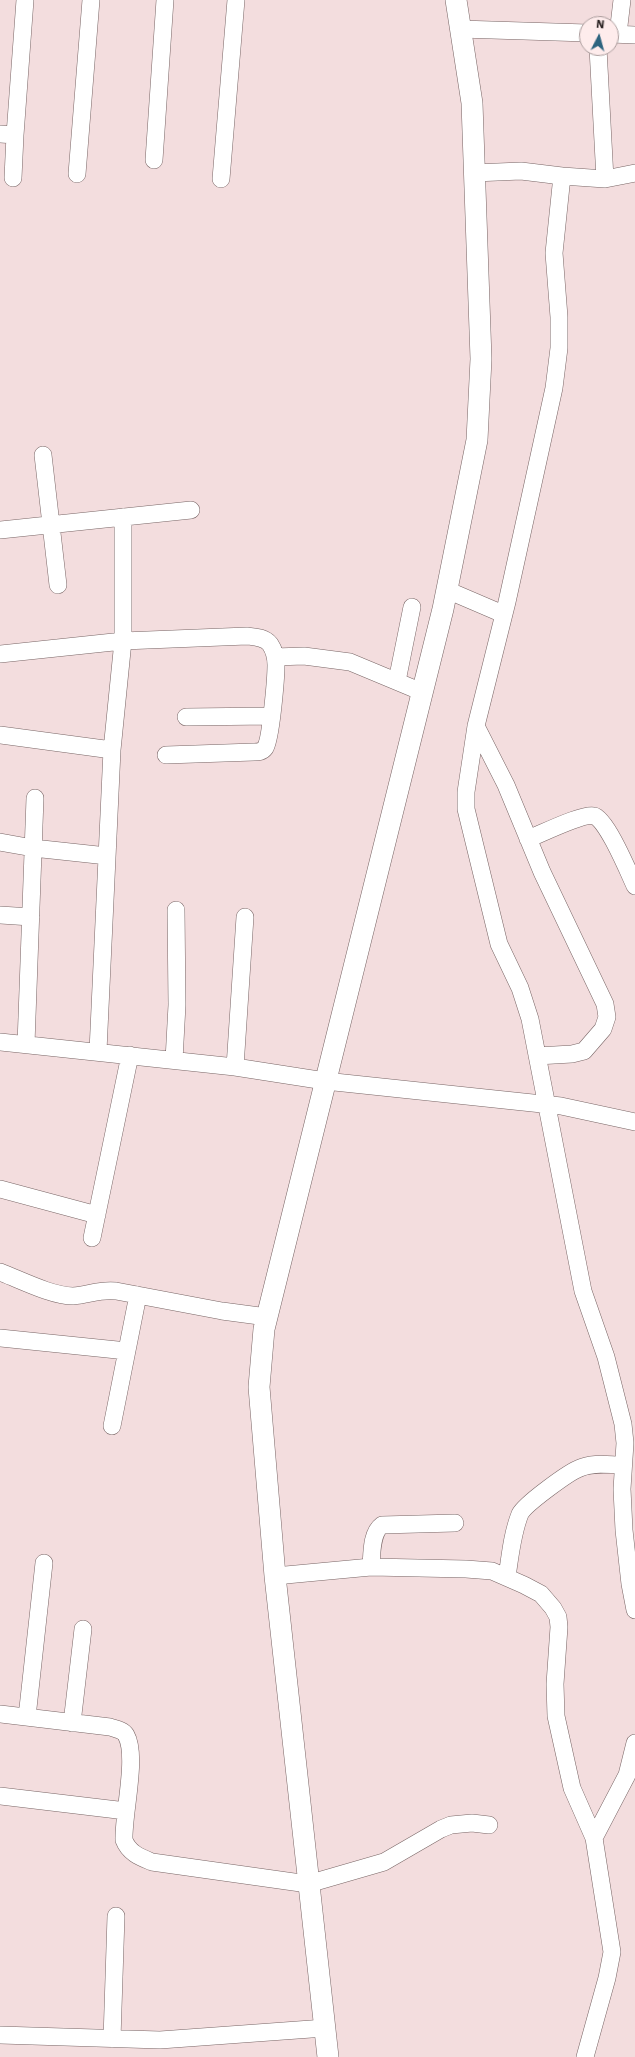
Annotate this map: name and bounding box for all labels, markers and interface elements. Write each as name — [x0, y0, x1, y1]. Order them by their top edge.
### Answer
north arrow — [579, 16, 619, 56]
text: N — [595, 18, 605, 31]

